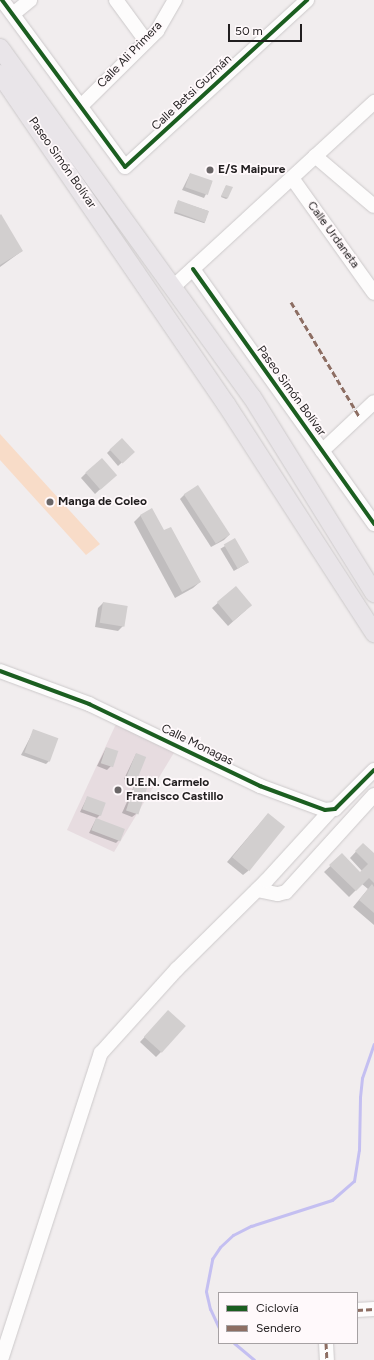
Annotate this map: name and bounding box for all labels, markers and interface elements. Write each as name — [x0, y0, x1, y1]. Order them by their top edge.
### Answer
scale bar — [230, 16, 304, 42]
street label: Calle Ali Primera — [95, 19, 165, 91]
text: 50 m — [235, 24, 263, 38]
street label: Calle Betsi Guzmán — [149, 52, 235, 134]
street label: Paseo Simón Bolívar — [25, 115, 99, 211]
place label: E/S Maipure — [218, 163, 285, 177]
marker: E/S Maipure — [205, 165, 215, 175]
street label: Calle Urdaneta — [304, 199, 362, 271]
street label: Paseo Simón Bolívar — [253, 343, 329, 439]
place label: Manga de Coleo — [58, 495, 147, 509]
marker: Manga de Coleo — [45, 497, 55, 507]
street label: Calle Monagas — [159, 721, 235, 769]
place label: U.E.N. Carmelo Francisco Castillo — [126, 776, 223, 804]
marker: U.E.N. Carmelo Francisco Castillo — [113, 785, 123, 795]
legend — [218, 1292, 358, 1344]
text: Ciclovía — [256, 1301, 299, 1315]
text: Sendero — [256, 1321, 301, 1335]

